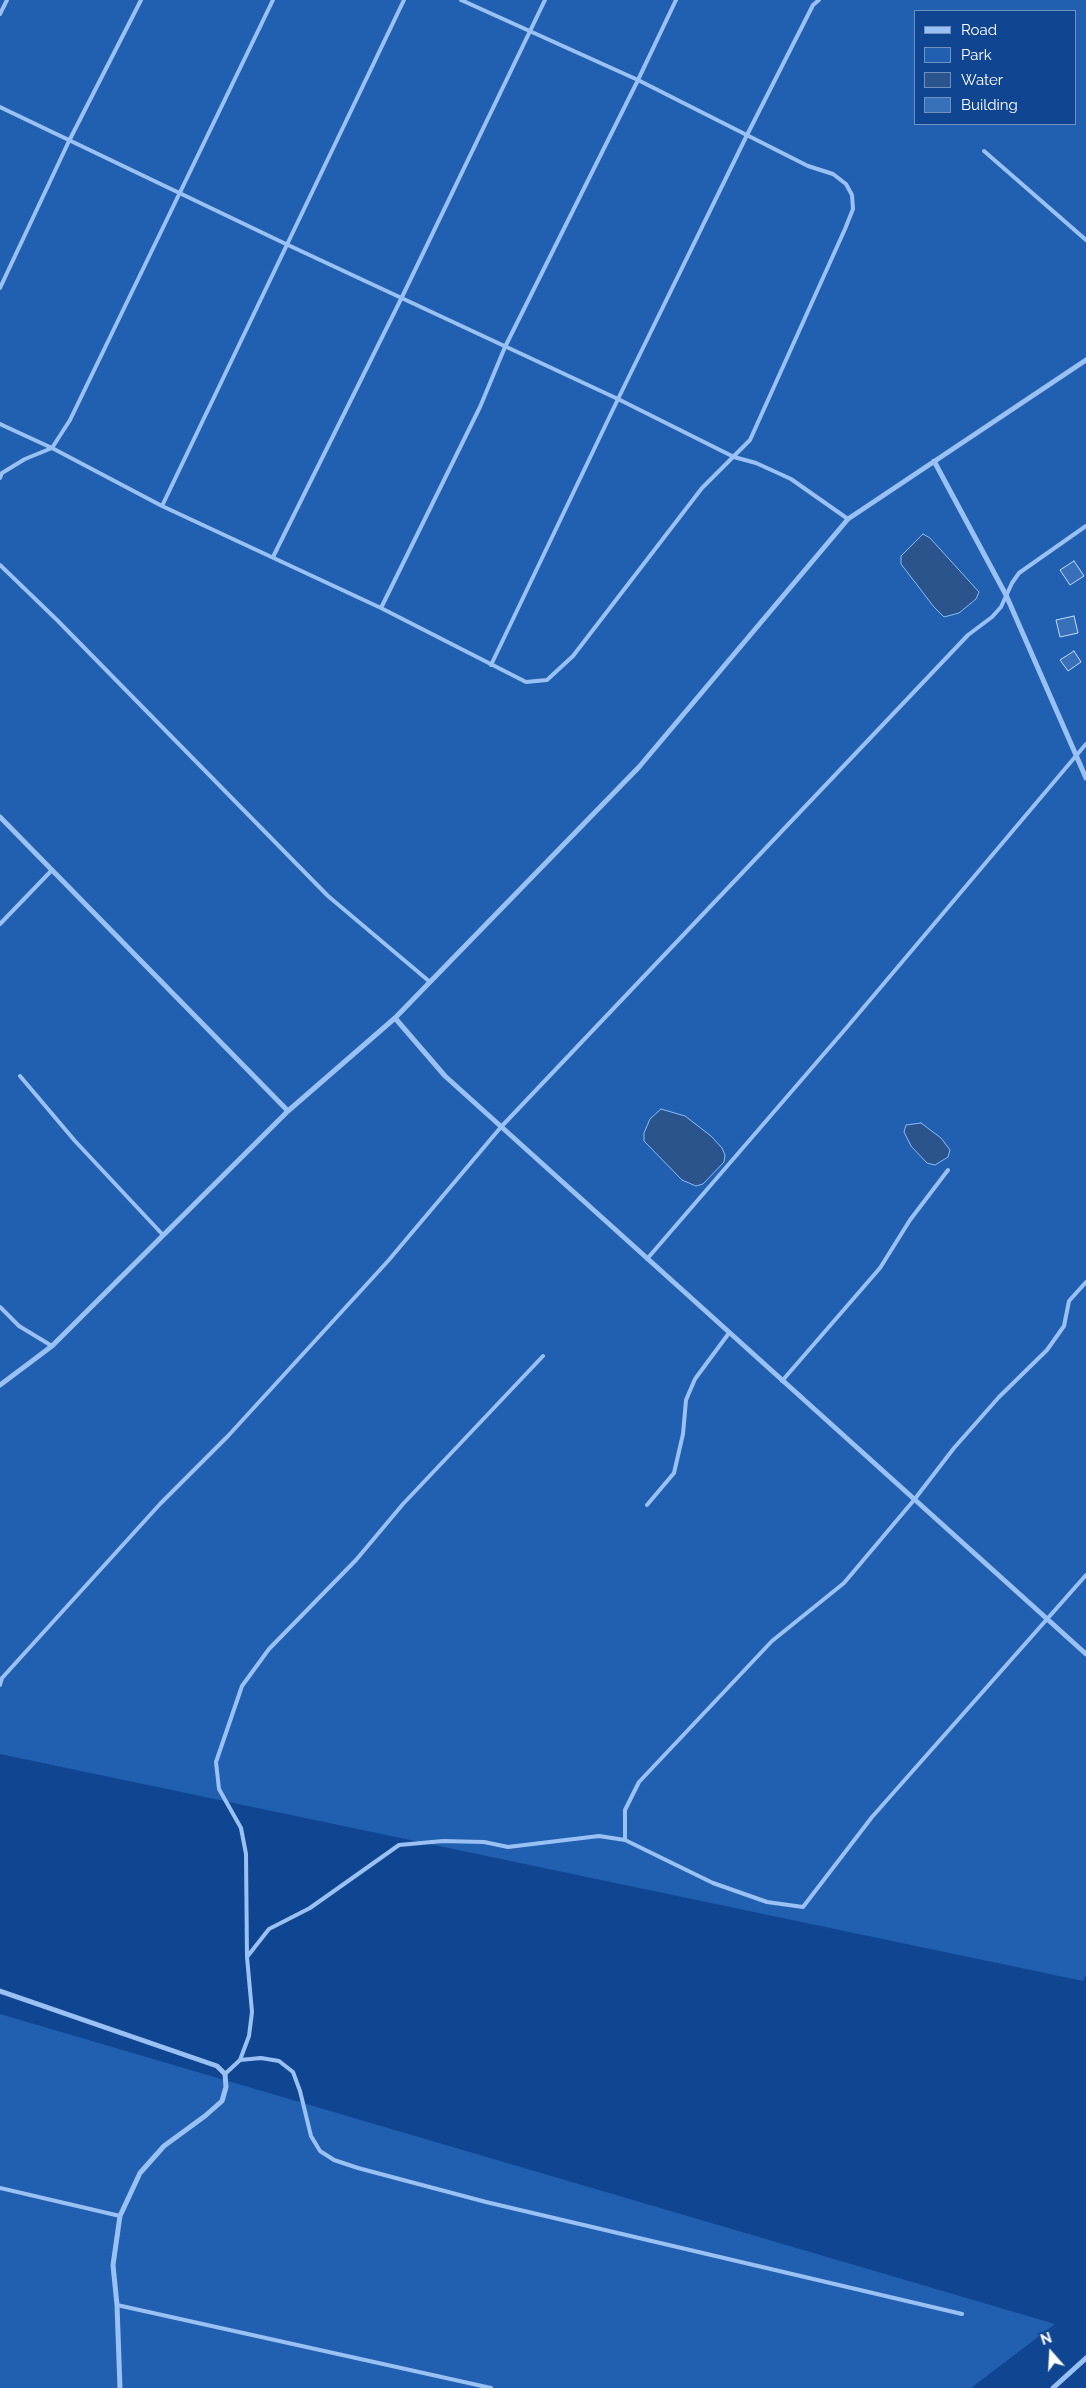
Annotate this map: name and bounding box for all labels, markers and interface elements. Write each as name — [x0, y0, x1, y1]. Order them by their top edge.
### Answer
legend — [914, 10, 1076, 125]
text: Road — [961, 21, 997, 39]
text: Park — [961, 46, 992, 64]
text: Water — [961, 71, 1003, 89]
text: Building — [961, 96, 1018, 114]
north arrow — [1026, 2328, 1076, 2378]
text: N — [1038, 2330, 1054, 2348]

